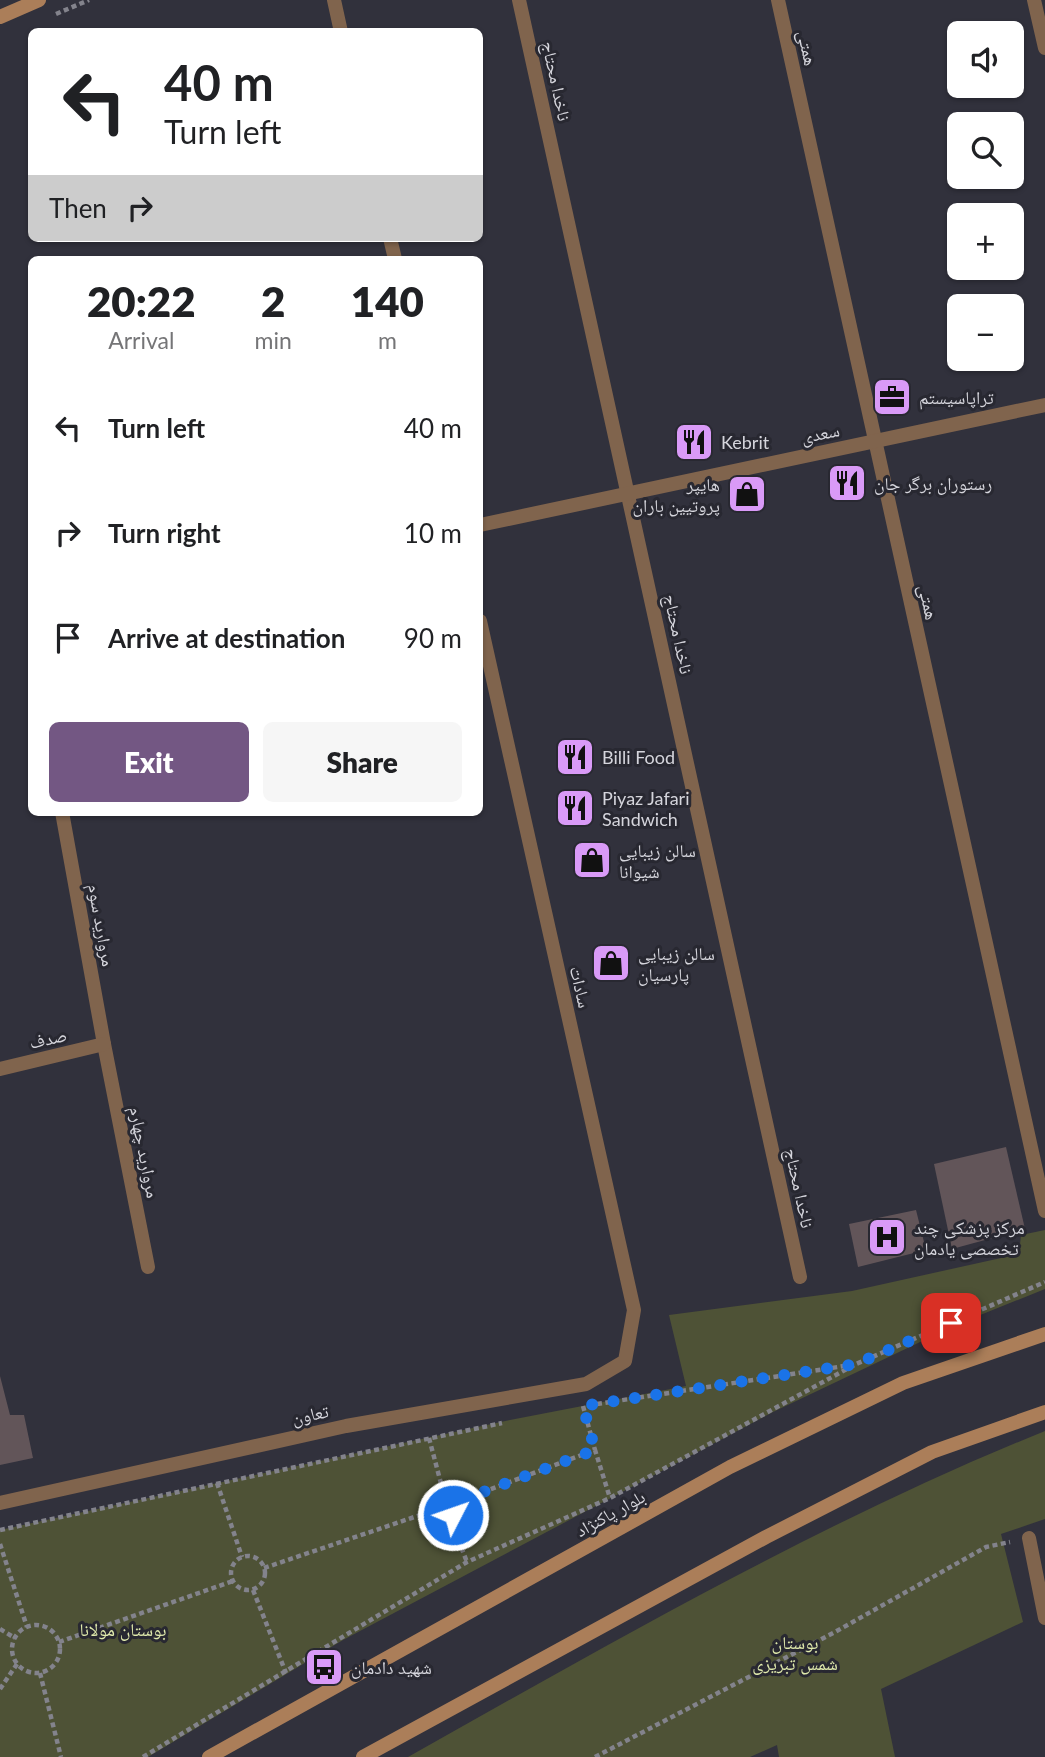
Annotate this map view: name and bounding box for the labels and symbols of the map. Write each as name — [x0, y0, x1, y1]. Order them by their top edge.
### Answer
street label: همتی — [793, 28, 822, 68]
street label: ناخدا محتاج — [536, 39, 576, 123]
office icon: تراپاسیستم — [871, 376, 913, 418]
place label: تراپاسیستم — [919, 386, 994, 410]
street label: سعدی — [799, 418, 842, 449]
restaurant icon: Kebrit — [673, 421, 715, 463]
place label: Kebrit — [721, 431, 770, 453]
restaurant icon: رستوران برگر جان — [826, 462, 868, 504]
place label: رستوران برگر جان — [874, 472, 992, 495]
place label: هایپر پروتیین باران — [633, 473, 720, 517]
shop icon: هایپر پروتیین باران — [726, 473, 768, 515]
street label: همتی — [913, 582, 944, 622]
street label: ناخدا محتاج — [658, 592, 698, 676]
restaurant icon: Billi Food — [554, 736, 596, 778]
place label: Billi Food — [602, 746, 675, 768]
restaurant icon: Piyaz Jafari Sandwich — [554, 787, 596, 829]
place label: Piyaz Jafari Sandwich — [602, 787, 689, 830]
shop icon: سالن زیبایی شیوانا — [571, 839, 613, 881]
place label: سالن زیبایی شیوانا — [619, 839, 696, 882]
street label: مروارید سوم — [82, 882, 120, 968]
shop icon: سالن زیبایی پارسیان — [590, 942, 632, 984]
place label: سالن زیبایی پارسیان — [638, 942, 715, 986]
street label: سادات — [566, 964, 596, 1010]
street label: صدف — [27, 1023, 69, 1053]
street label: مروارید چهارم — [123, 1104, 165, 1200]
street label: ناخدا محتاج — [779, 1146, 819, 1230]
hospital icon: مرکز پزشکی چند تخصصی یادمان — [866, 1216, 908, 1258]
place label: مرکز پزشکی چند تخصصی یادمان — [914, 1216, 1025, 1260]
pin — [921, 1293, 981, 1353]
street label: تعاون — [290, 1399, 331, 1430]
position arrow — [416, 1478, 490, 1552]
street label: بلوار پاکنژاد — [571, 1485, 649, 1542]
park label: بوستان مولانا — [80, 1618, 166, 1641]
park label: بوستان شمس تبریزی — [752, 1631, 838, 1675]
bus stop icon: شهید دادمان — [303, 1646, 345, 1688]
place label: شهید دادمان — [351, 1656, 432, 1679]

